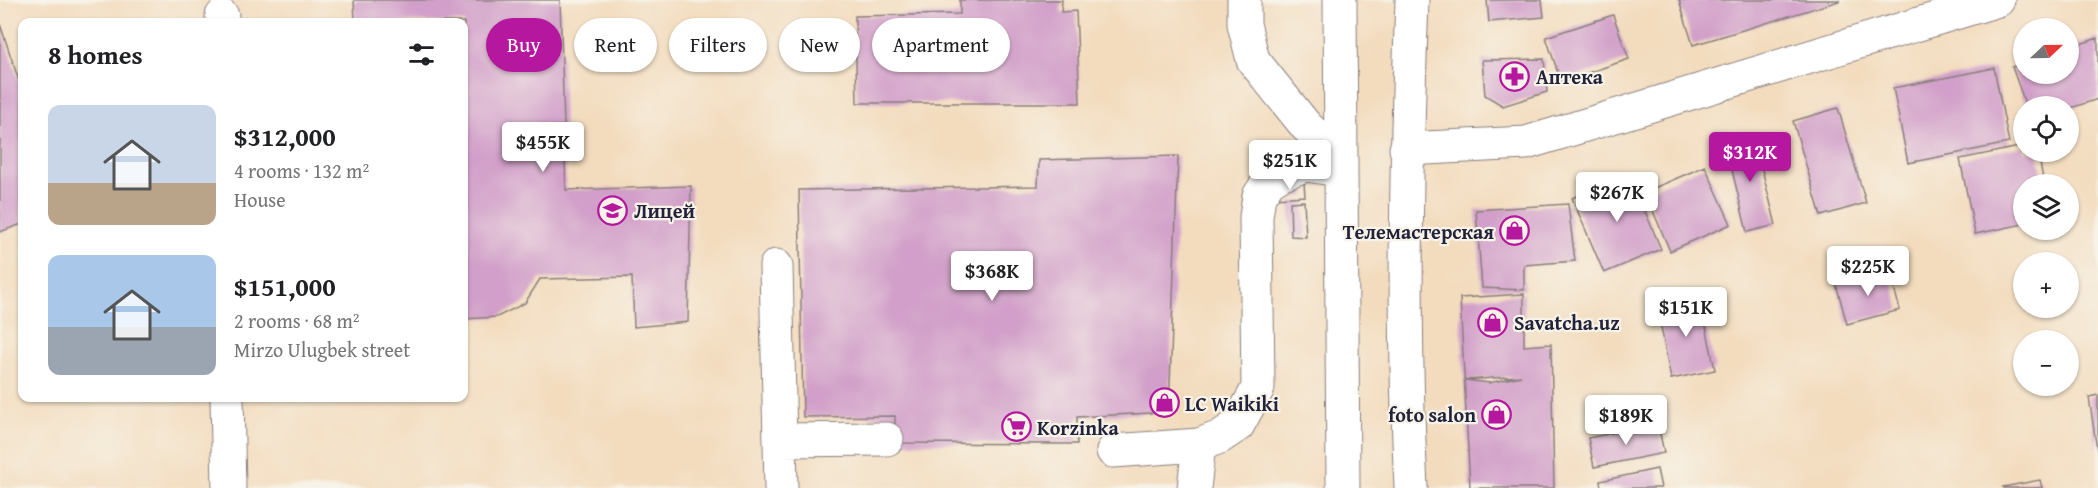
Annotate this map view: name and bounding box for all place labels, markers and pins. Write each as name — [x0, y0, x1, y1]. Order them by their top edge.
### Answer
pharmacy icon: Аптека — [1499, 60, 1531, 92]
place label: Аптека — [1536, 62, 1604, 91]
pin: $455K — [501, 122, 585, 173]
pin: $312K — [1708, 132, 1792, 183]
pin: $251K — [1248, 140, 1332, 191]
pin: $267K — [1575, 172, 1659, 223]
school or university icon: Лицей — [597, 194, 629, 226]
place label: Лицей — [634, 196, 695, 225]
shop icon: Телемастерская — [1499, 215, 1531, 247]
place label: Телемастерская — [1343, 217, 1494, 246]
pin: $225K — [1826, 246, 1910, 297]
pin: $368K — [950, 251, 1034, 302]
pin: $151K — [1644, 287, 1728, 338]
shop icon: Savatcha.uz — [1477, 306, 1509, 338]
place label: Savatcha.uz — [1514, 308, 1620, 337]
shop icon: LC Waikiki — [1148, 387, 1180, 419]
place label: LC Waikiki — [1185, 389, 1279, 418]
pin: $189K — [1584, 395, 1668, 446]
shop icon: foto salon — [1481, 398, 1513, 430]
place label: foto salon — [1388, 400, 1476, 429]
supermarket icon: Korzinka — [1000, 411, 1032, 443]
place label: Korzinka — [1037, 413, 1119, 442]

